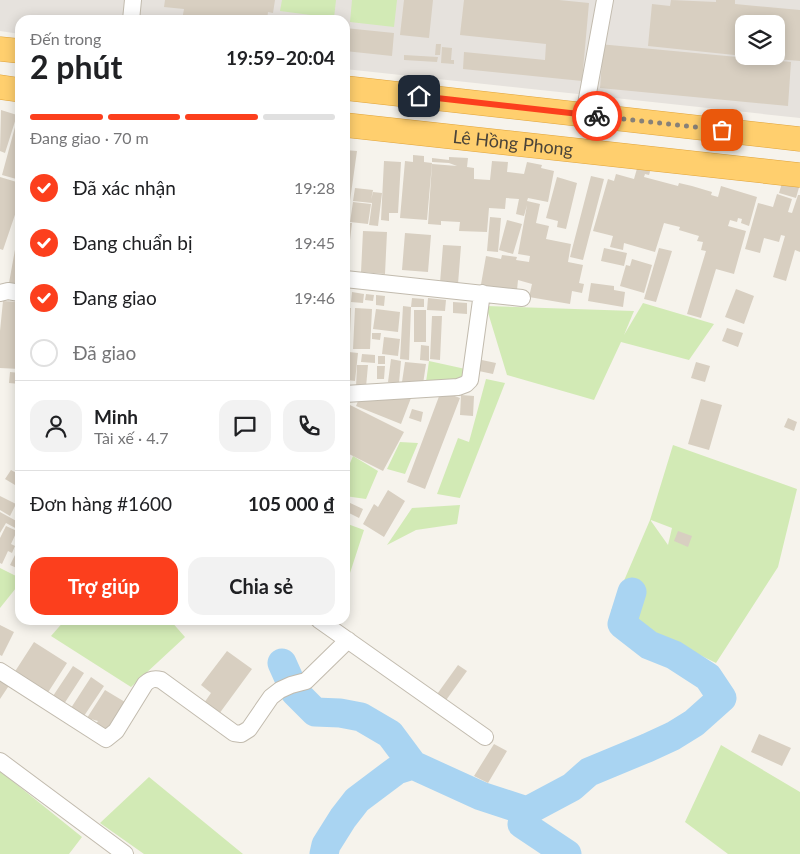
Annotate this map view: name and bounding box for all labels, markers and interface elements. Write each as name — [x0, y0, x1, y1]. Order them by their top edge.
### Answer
map controls — [735, 15, 785, 65]
button: layers — [735, 15, 785, 65]
text: Đến trong — [30, 29, 101, 48]
text: 19:59–20:04 — [226, 46, 335, 69]
text: 2 phút — [30, 47, 123, 86]
pin — [398, 75, 440, 117]
icon: home — [405, 82, 433, 110]
courier — [572, 91, 622, 141]
icon: bike — [583, 102, 611, 130]
pin — [701, 109, 743, 151]
icon: bag — [708, 116, 736, 144]
street label: Lê Hồng Phong — [452, 125, 574, 160]
text: Đang giao · 70 m — [30, 128, 149, 147]
icon: check — [30, 174, 58, 202]
text: Đã xác nhận — [73, 176, 176, 199]
text: 19:28 — [294, 178, 335, 197]
icon: check — [30, 229, 58, 257]
text: Đang chuẩn bị — [73, 231, 193, 254]
text: 19:45 — [294, 233, 335, 252]
icon: check — [30, 284, 58, 312]
text: Đang giao — [73, 286, 157, 309]
text: 19:46 — [294, 288, 335, 307]
text: Đã giao — [73, 341, 136, 364]
button: person — [30, 400, 82, 452]
button: chat — [219, 400, 271, 452]
button: phone — [283, 400, 335, 452]
text: Minh — [94, 405, 138, 428]
text: Tài xế · 4.7 — [94, 428, 169, 447]
text: Đơn hàng #1600 — [30, 492, 172, 515]
text: 105 000 ₫ — [248, 492, 335, 515]
button: Trợ giúp — [30, 557, 178, 615]
button: Chia sẻ — [188, 557, 335, 615]

